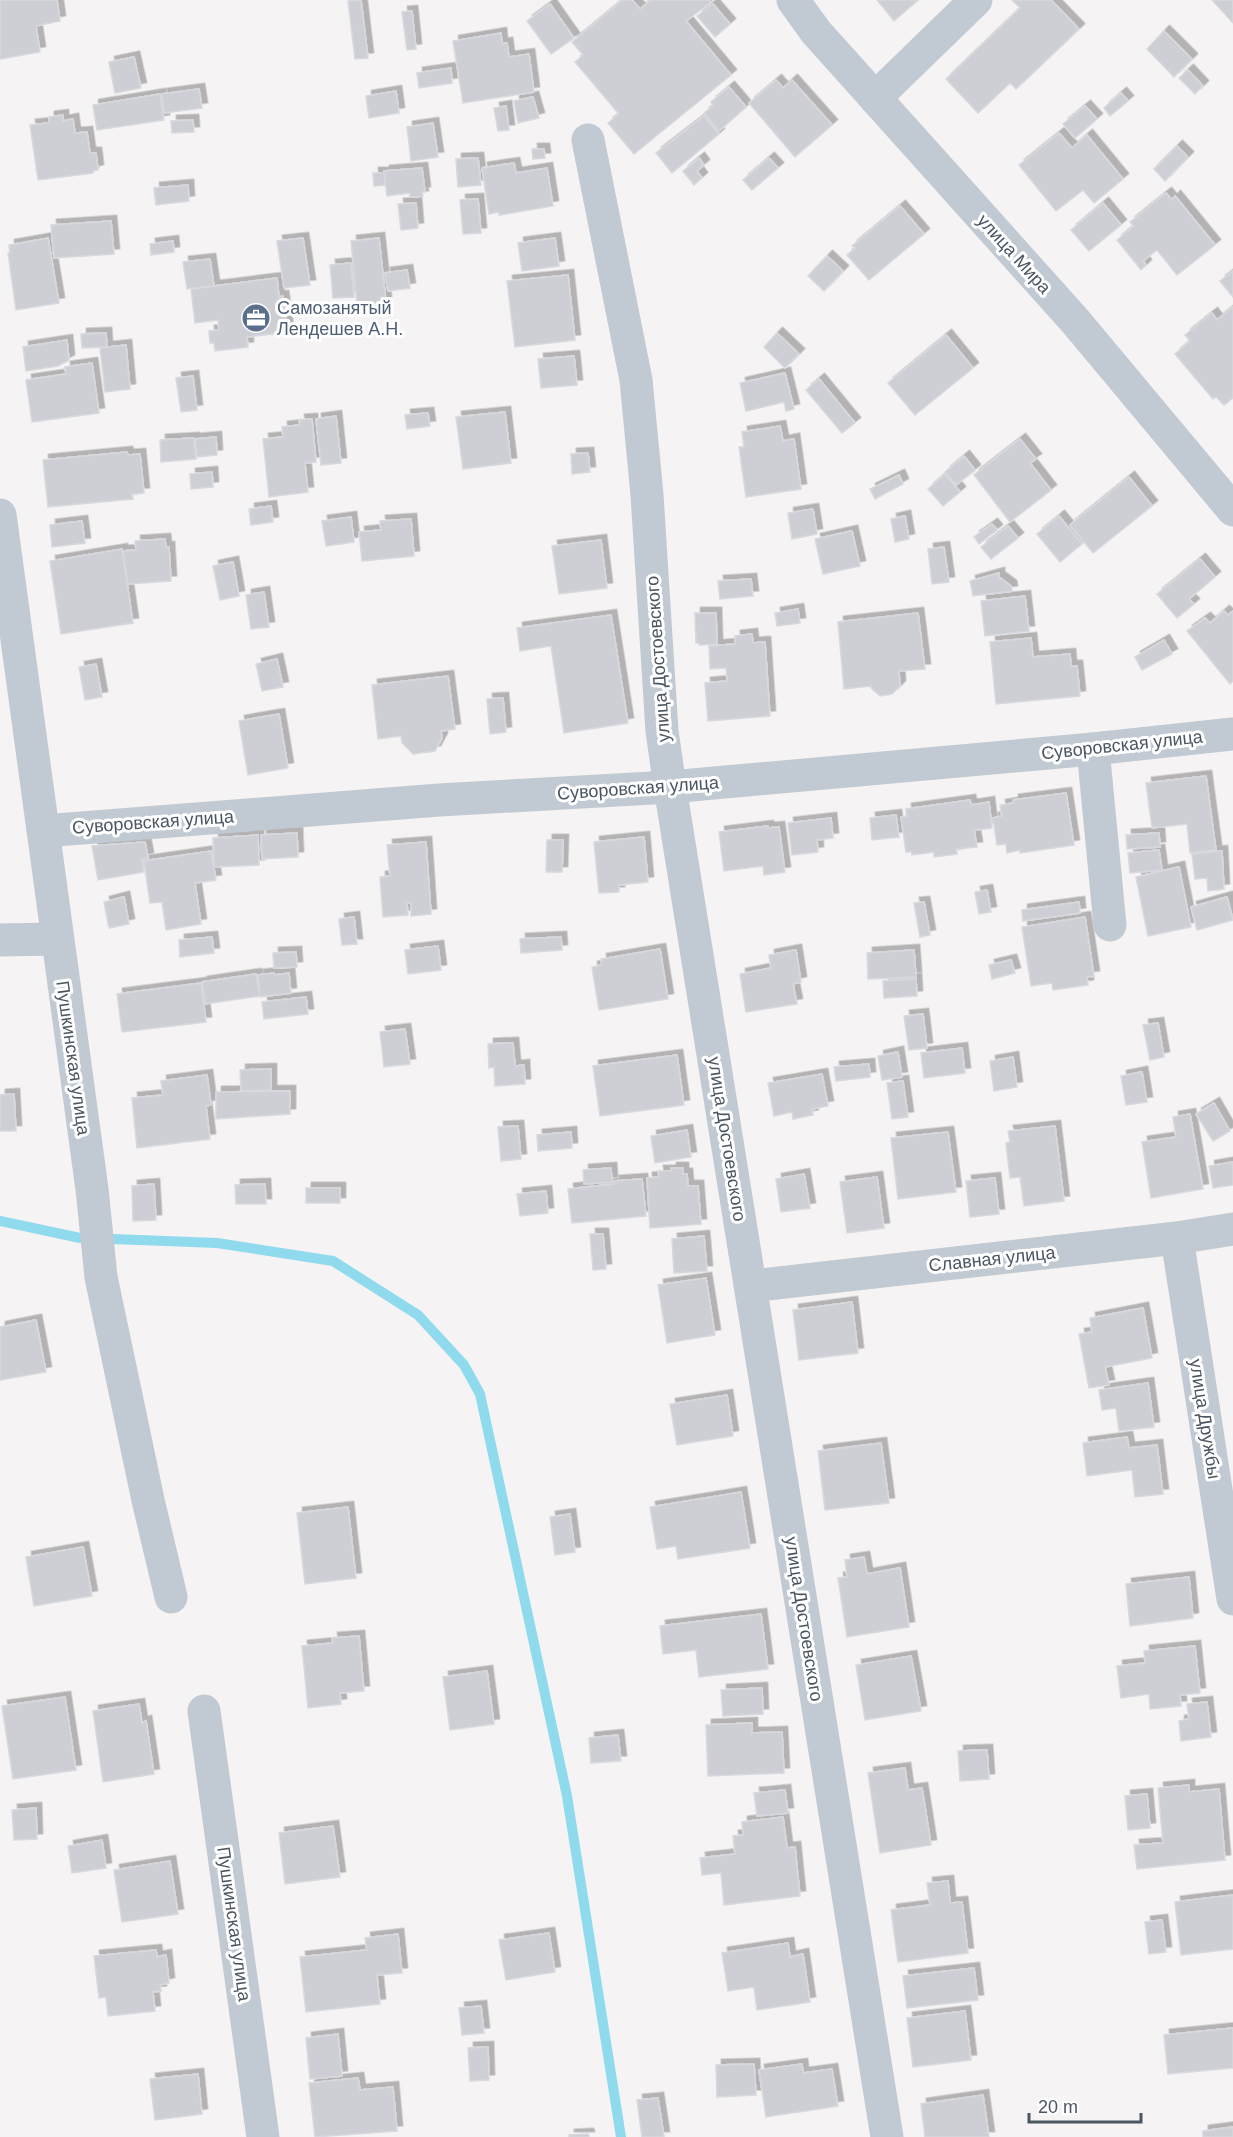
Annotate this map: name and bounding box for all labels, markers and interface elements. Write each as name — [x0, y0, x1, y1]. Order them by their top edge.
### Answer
street label: улица Мира — [973, 210, 1055, 298]
place label: Самозанятый Лендешев А.Н. — [277, 298, 403, 339]
office icon: Самозанятый Лендешев А.Н. — [240, 302, 272, 334]
street label: улица Достоевского — [642, 575, 674, 743]
street label: Суворовская улица — [1040, 726, 1205, 763]
street label: Суворовская улица — [556, 772, 721, 804]
street label: Суворовская улица — [71, 806, 236, 838]
street label: Пушкинская улица — [52, 979, 94, 1137]
street label: улица Достоевского — [704, 1055, 750, 1223]
street label: Славная улица — [928, 1242, 1057, 1276]
street label: улица Дружбы — [1186, 1358, 1224, 1480]
street label: улица Достоевского — [781, 1535, 827, 1703]
street label: Пушкинская улица — [213, 1845, 255, 2003]
scale bar — [1029, 2086, 1142, 2124]
text: 20 m — [1038, 2097, 1078, 2117]

